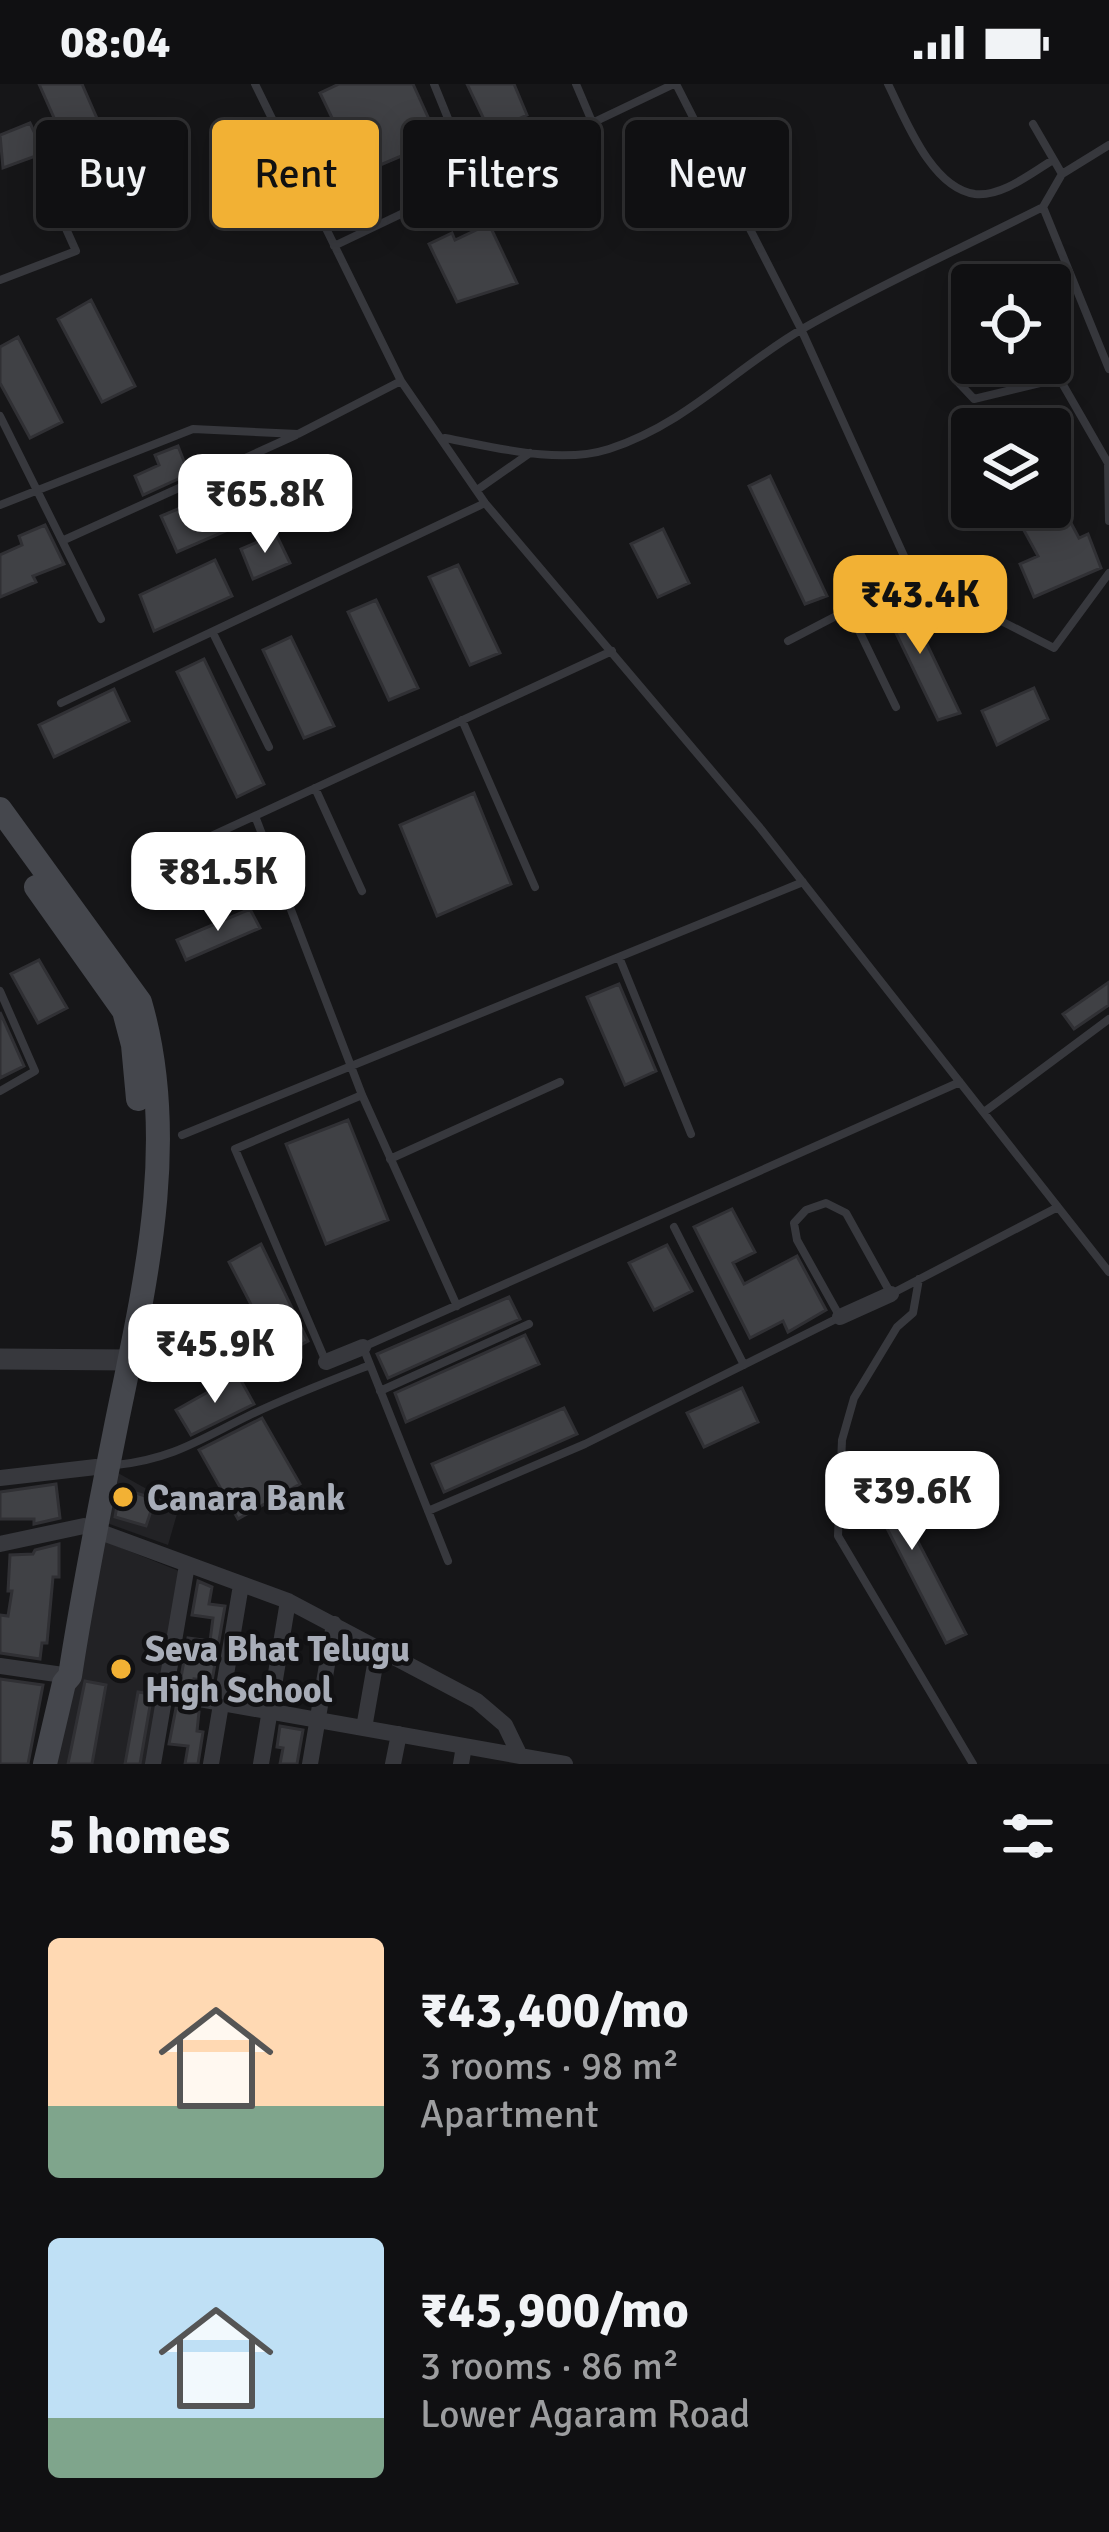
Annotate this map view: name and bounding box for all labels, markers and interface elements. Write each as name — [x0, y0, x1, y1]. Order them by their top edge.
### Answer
text: 08:04 — [60, 15, 170, 70]
chip: Buy — [36, 120, 188, 228]
chip: Rent — [212, 120, 379, 228]
chip: Filters — [403, 120, 601, 228]
chip: New — [625, 120, 789, 228]
map controls — [951, 264, 1071, 528]
button: locate — [951, 264, 1071, 384]
button: layers — [951, 408, 1071, 528]
pin: ₹65.8K — [167, 454, 363, 556]
text: ₹65.8K — [205, 469, 325, 517]
pin: ₹43.4K — [822, 555, 1018, 657]
text: ₹43.4K — [860, 570, 980, 618]
pin: ₹81.5K — [120, 832, 316, 934]
text: ₹81.5K — [158, 847, 278, 895]
pin: ₹45.9K — [117, 1304, 313, 1406]
text: ₹45.9K — [155, 1319, 275, 1367]
pin: ₹39.6K — [814, 1451, 1010, 1553]
text: ₹39.6K — [852, 1466, 972, 1514]
place label: Canara Bank — [147, 1476, 345, 1521]
marker: Canara Bank — [110, 1484, 136, 1510]
place label: Seva Bhat Telugu High School — [145, 1627, 410, 1713]
marker: Seva Bhat Telugu High School — [108, 1656, 134, 1682]
icon: filters — [995, 1803, 1061, 1869]
text: 5 homes — [48, 1805, 230, 1868]
text: ₹43,400/mo — [420, 1979, 689, 2042]
icon: home — [144, 1986, 288, 2130]
text: 3 rooms · 98 m² — [420, 2042, 679, 2090]
text: Apartment — [420, 2090, 599, 2138]
text: ₹45,900/mo — [420, 2279, 689, 2342]
icon: home — [144, 2286, 288, 2430]
text: 3 rooms · 86 m² — [420, 2342, 679, 2390]
text: Lower Agaram Road — [420, 2390, 750, 2438]

